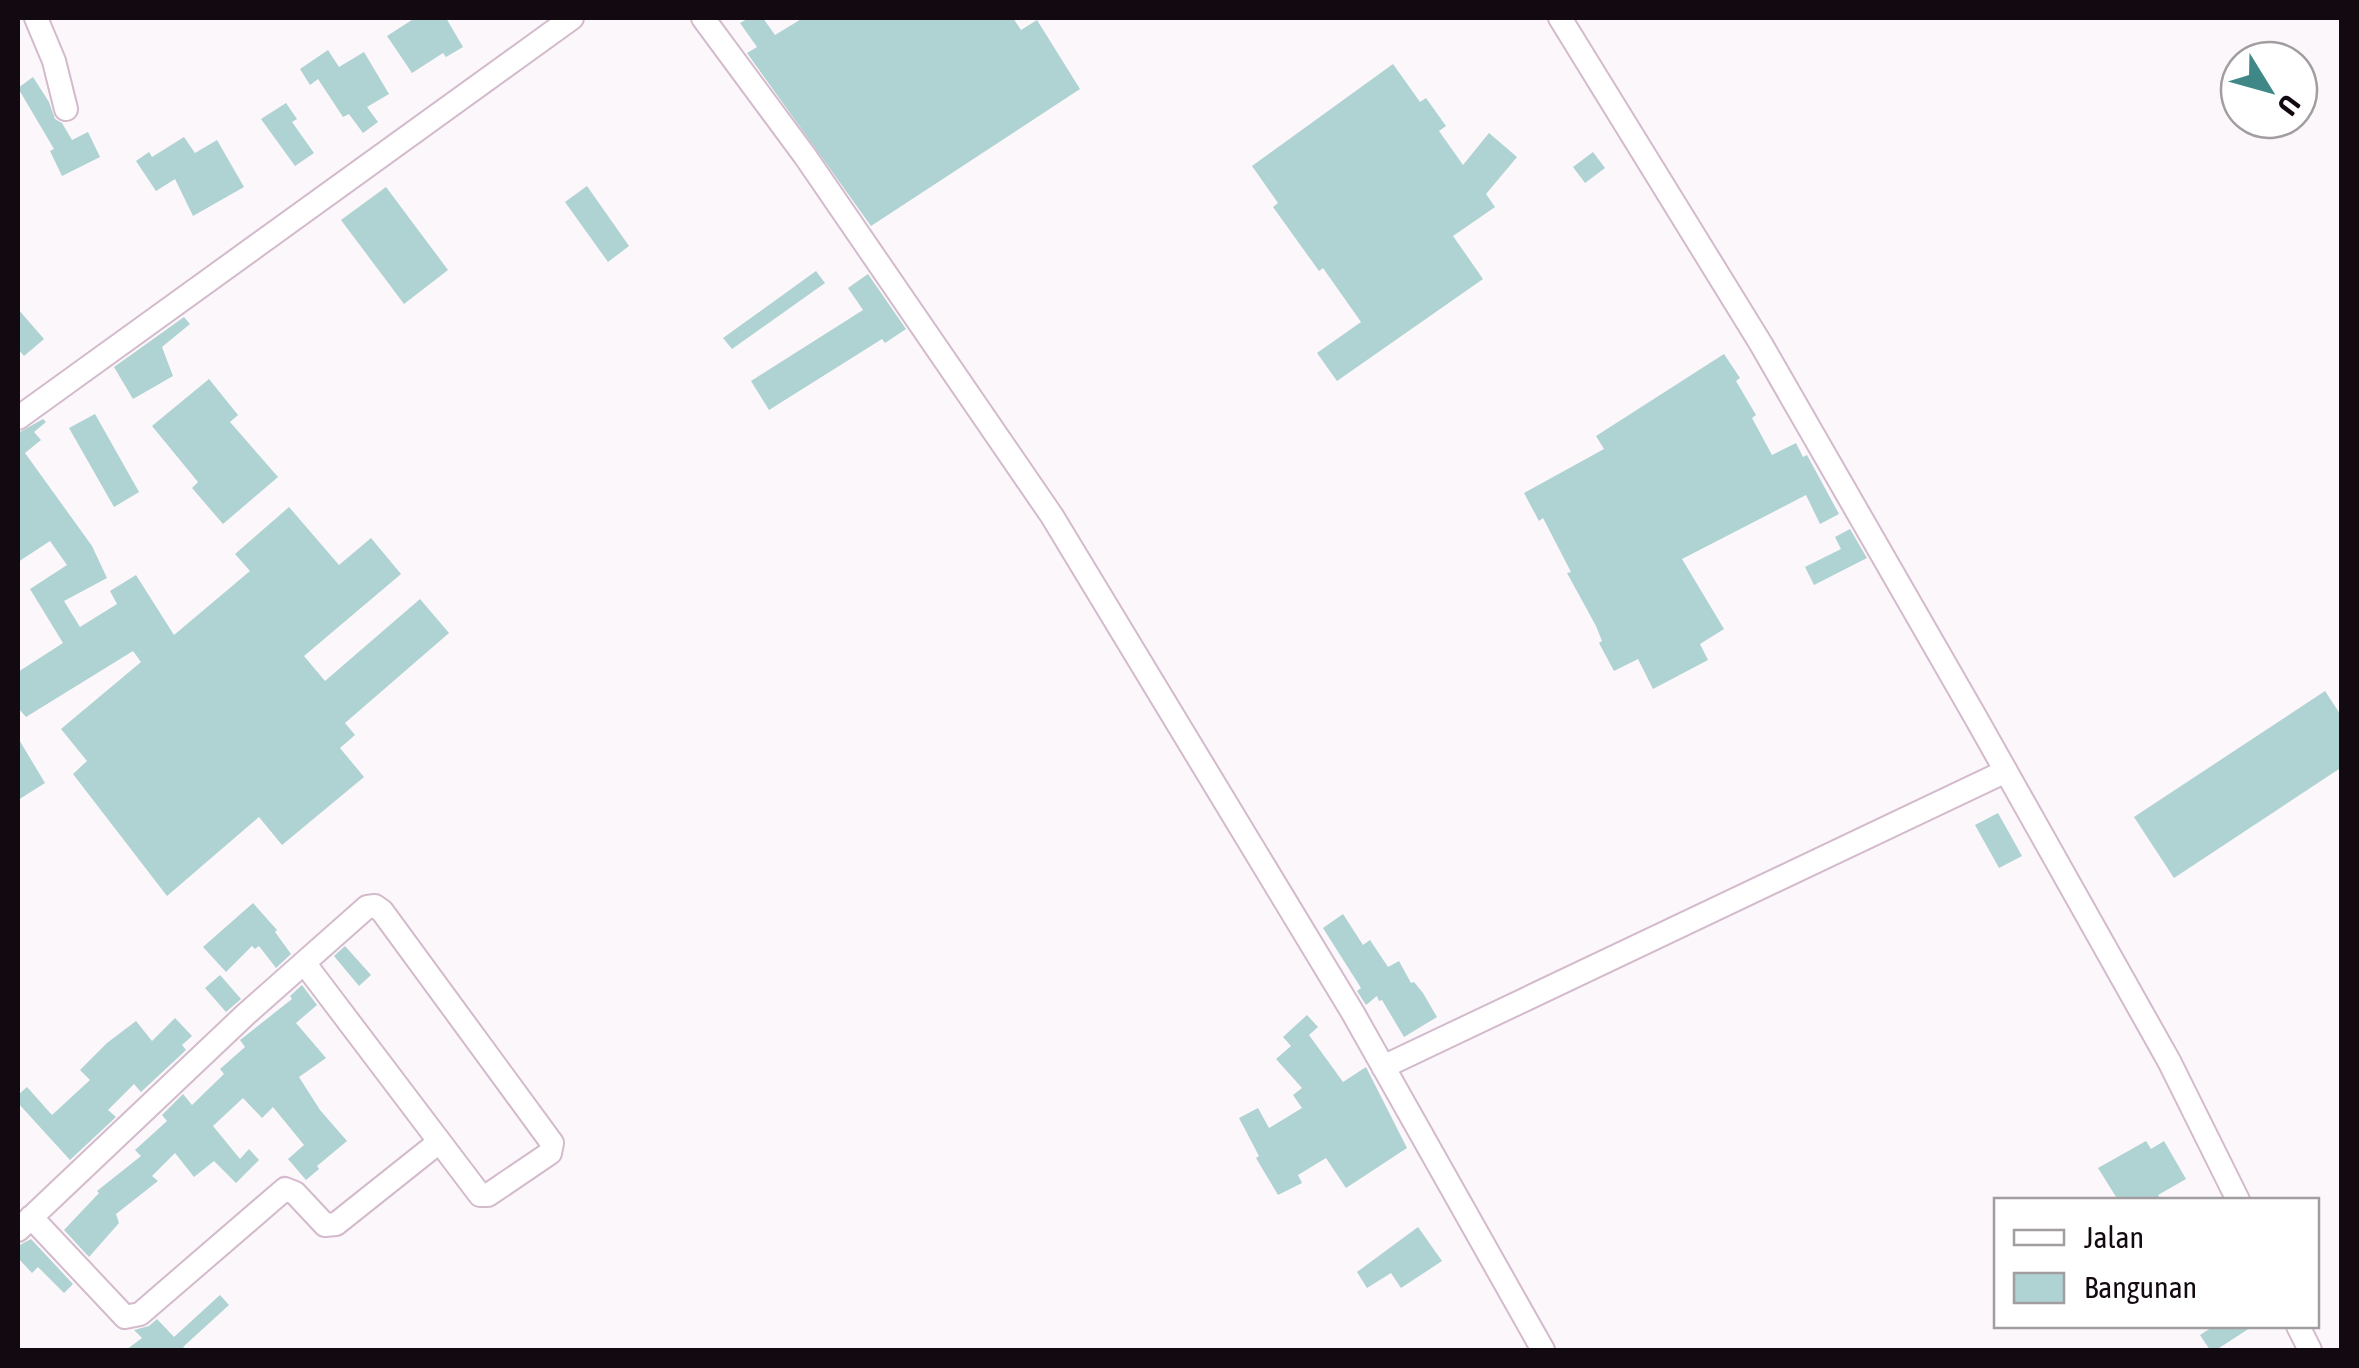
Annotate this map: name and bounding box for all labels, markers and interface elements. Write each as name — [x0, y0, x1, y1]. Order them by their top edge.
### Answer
north arrow — [2219, 40, 2319, 140]
text: U — [2271, 89, 2307, 121]
legend — [1994, 1198, 2319, 1328]
text: Jalan — [2084, 1220, 2144, 1254]
text: Bangunan — [2084, 1270, 2197, 1304]

